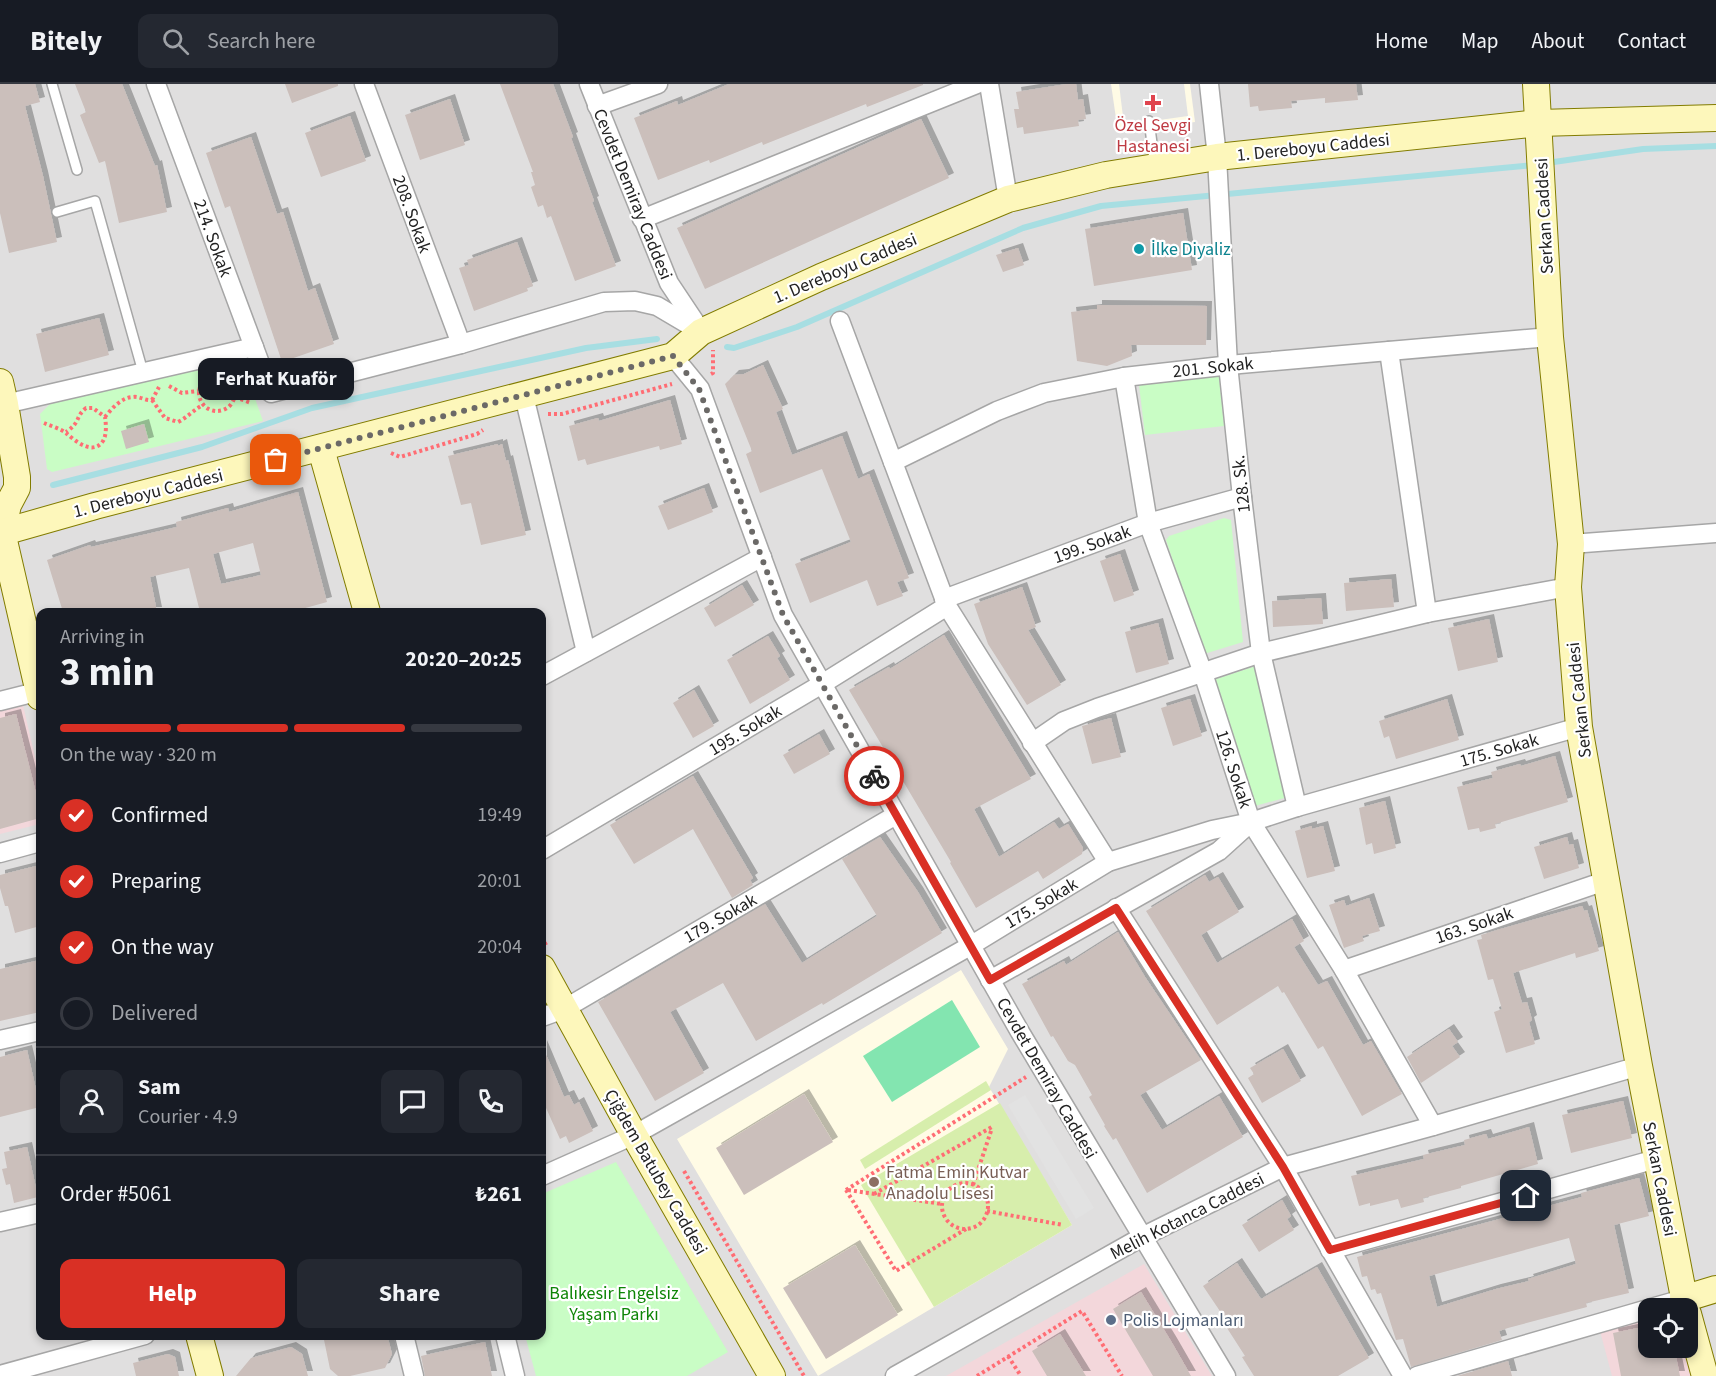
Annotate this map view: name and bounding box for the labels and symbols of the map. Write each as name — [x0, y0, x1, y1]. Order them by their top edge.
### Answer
marker: Özel Sevgi Hastanesi — [1144, 94, 1162, 112]
street label: Cevdet Demiray Caddesi — [587, 105, 678, 283]
place label: Özel Sevgi Hastanesi — [1115, 113, 1191, 159]
street label: 1. Dereboyu Caddesi — [1235, 127, 1391, 168]
street label: Serkan Caddesi — [1529, 157, 1560, 275]
street label: 208. Sokak — [386, 172, 437, 257]
street label: 214. Sokak — [187, 196, 238, 281]
street label: 1. Dereboyu Caddesi — [770, 227, 921, 310]
place label: İlke Diyaliz — [1151, 237, 1231, 262]
marker: İlke Diyaliz — [1132, 242, 1146, 256]
street label: 201. Sokak — [1171, 351, 1255, 384]
callout: Ferhat Kuaför — [198, 358, 354, 400]
pin — [250, 434, 301, 485]
street label: 128. Sk. — [1226, 454, 1257, 514]
street label: 1. Dereboyu Caddesi — [71, 463, 226, 524]
street label: 199. Sokak — [1050, 519, 1135, 570]
street label: Serkan Caddesi — [1561, 641, 1598, 759]
street label: 195. Sokak — [704, 699, 786, 762]
street label: 126. Sokak — [1209, 727, 1258, 812]
street label: 175. Sokak — [1457, 727, 1542, 774]
courier — [844, 746, 904, 806]
street label: 175. Sokak — [1000, 872, 1082, 935]
street label: 179. Sokak — [679, 887, 762, 950]
street label: 163. Sokak — [1432, 900, 1517, 950]
street label: Cevdet Demiray Caddesi — [990, 993, 1103, 1164]
street label: Çiğdem Batubey Caddesi — [598, 1085, 713, 1260]
street label: Serkan Caddesi — [1636, 1120, 1683, 1239]
place label: Fatma Emin Kutvar Anadolu Lisesi — [886, 1160, 1029, 1206]
street label: Melih Kotanca Caddesi — [1106, 1167, 1269, 1266]
pin — [1500, 1170, 1551, 1221]
marker: Fatma Emin Kutvar Anadolu Lisesi — [867, 1175, 881, 1189]
park label: Balıkesir Engelsiz Yaşam Parkı — [549, 1281, 679, 1327]
place label: Polis Lojmanları — [1123, 1308, 1244, 1333]
marker: Polis Lojmanları — [1104, 1313, 1118, 1327]

